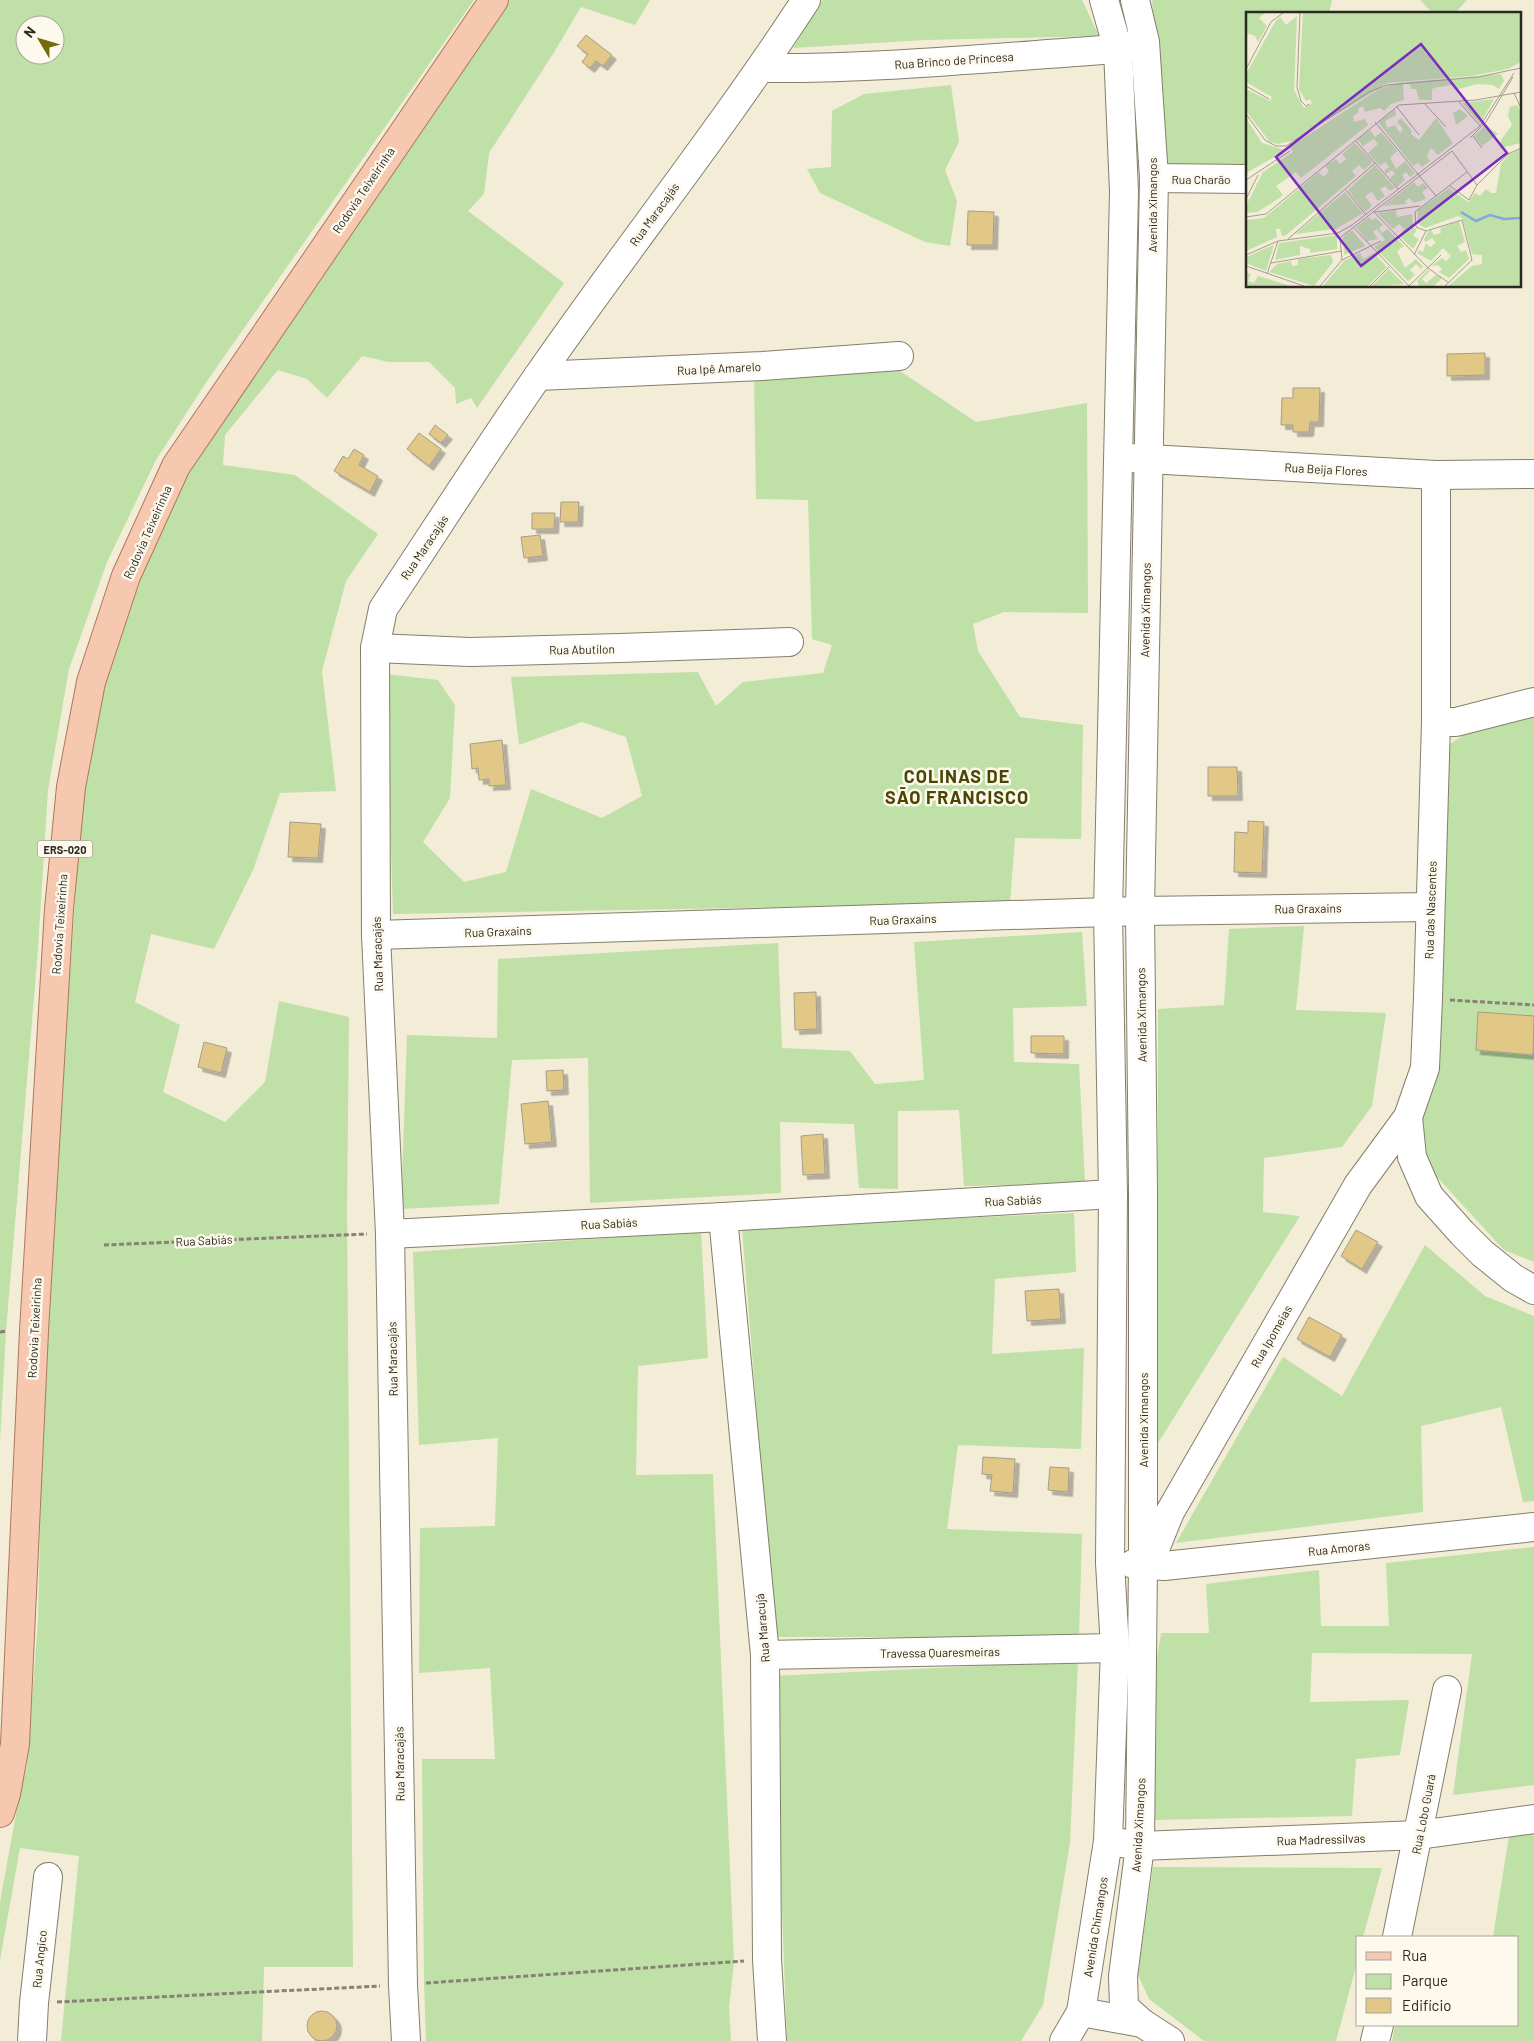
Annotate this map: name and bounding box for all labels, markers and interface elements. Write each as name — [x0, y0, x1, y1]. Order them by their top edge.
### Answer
inset map — [1246, 12, 1522, 288]
north arrow — [15, 15, 65, 65]
text: N — [20, 23, 39, 41]
street label: Rua Brinco de Princesa — [894, 49, 1014, 71]
street label: Rodovia Teixeirinha — [329, 144, 397, 236]
street label: Avenida Ximangos — [1145, 157, 1159, 252]
street label: Rua Charão — [1171, 172, 1231, 186]
street label: Rua Maracajás — [626, 179, 682, 248]
street label: Rua Ipê Amarelo — [677, 359, 761, 377]
street label: Rua Beija Flores — [1284, 460, 1368, 478]
street label: Rodovia Teixeirinha — [120, 483, 174, 581]
street label: Rua Maracajás — [397, 512, 451, 582]
street label: Avenida Ximangos — [1137, 562, 1153, 658]
street label: Rua Abutilon — [549, 641, 615, 657]
district label: COLINAS DE SÃO FRANCISCO — [885, 765, 1029, 808]
road number: ERS-020 — [38, 841, 92, 858]
street label: Rua das Nascentes — [1421, 860, 1439, 959]
street label: Rodovia Teixeirinha — [48, 873, 70, 975]
street label: Rua Graxains — [1274, 900, 1342, 916]
street label: Rua Graxains — [869, 911, 937, 927]
street label: Rua Maracajás — [369, 916, 385, 992]
street label: Rua Graxains — [464, 923, 532, 939]
street label: Avenida Ximangos — [1133, 967, 1149, 1063]
street label: Rua Sabiás — [984, 1192, 1042, 1208]
street label: Rua Sabiás — [580, 1215, 638, 1231]
street label: Rua Sabiás — [175, 1232, 233, 1248]
street label: Rodovia Teixeirinha — [24, 1277, 44, 1379]
street label: Rua Ipomeias — [1248, 1302, 1295, 1370]
street label: Rua Maracajás — [384, 1321, 400, 1396]
street label: Avenida Ximangos — [1136, 1372, 1150, 1467]
street label: Rua Amoras — [1307, 1538, 1371, 1558]
street label: Rua Maracujá — [752, 1593, 772, 1663]
street label: Travessa Quaresmeiras — [880, 1644, 1000, 1660]
street label: Rua Maracajás — [391, 1726, 407, 1801]
street label: Rua Lobo Guará — [1408, 1773, 1438, 1855]
street label: Avenida Ximangos — [1129, 1777, 1147, 1873]
street label: Rua Madressilvas — [1276, 1830, 1366, 1848]
street label: Avenida Chimangos — [1080, 1876, 1110, 1978]
street label: Rua Angico — [29, 1929, 49, 1989]
legend — [1356, 1936, 1519, 2026]
text: Rua — [1402, 1946, 1427, 1964]
text: Parque — [1402, 1971, 1448, 1989]
text: Edifício — [1402, 1996, 1451, 2014]

